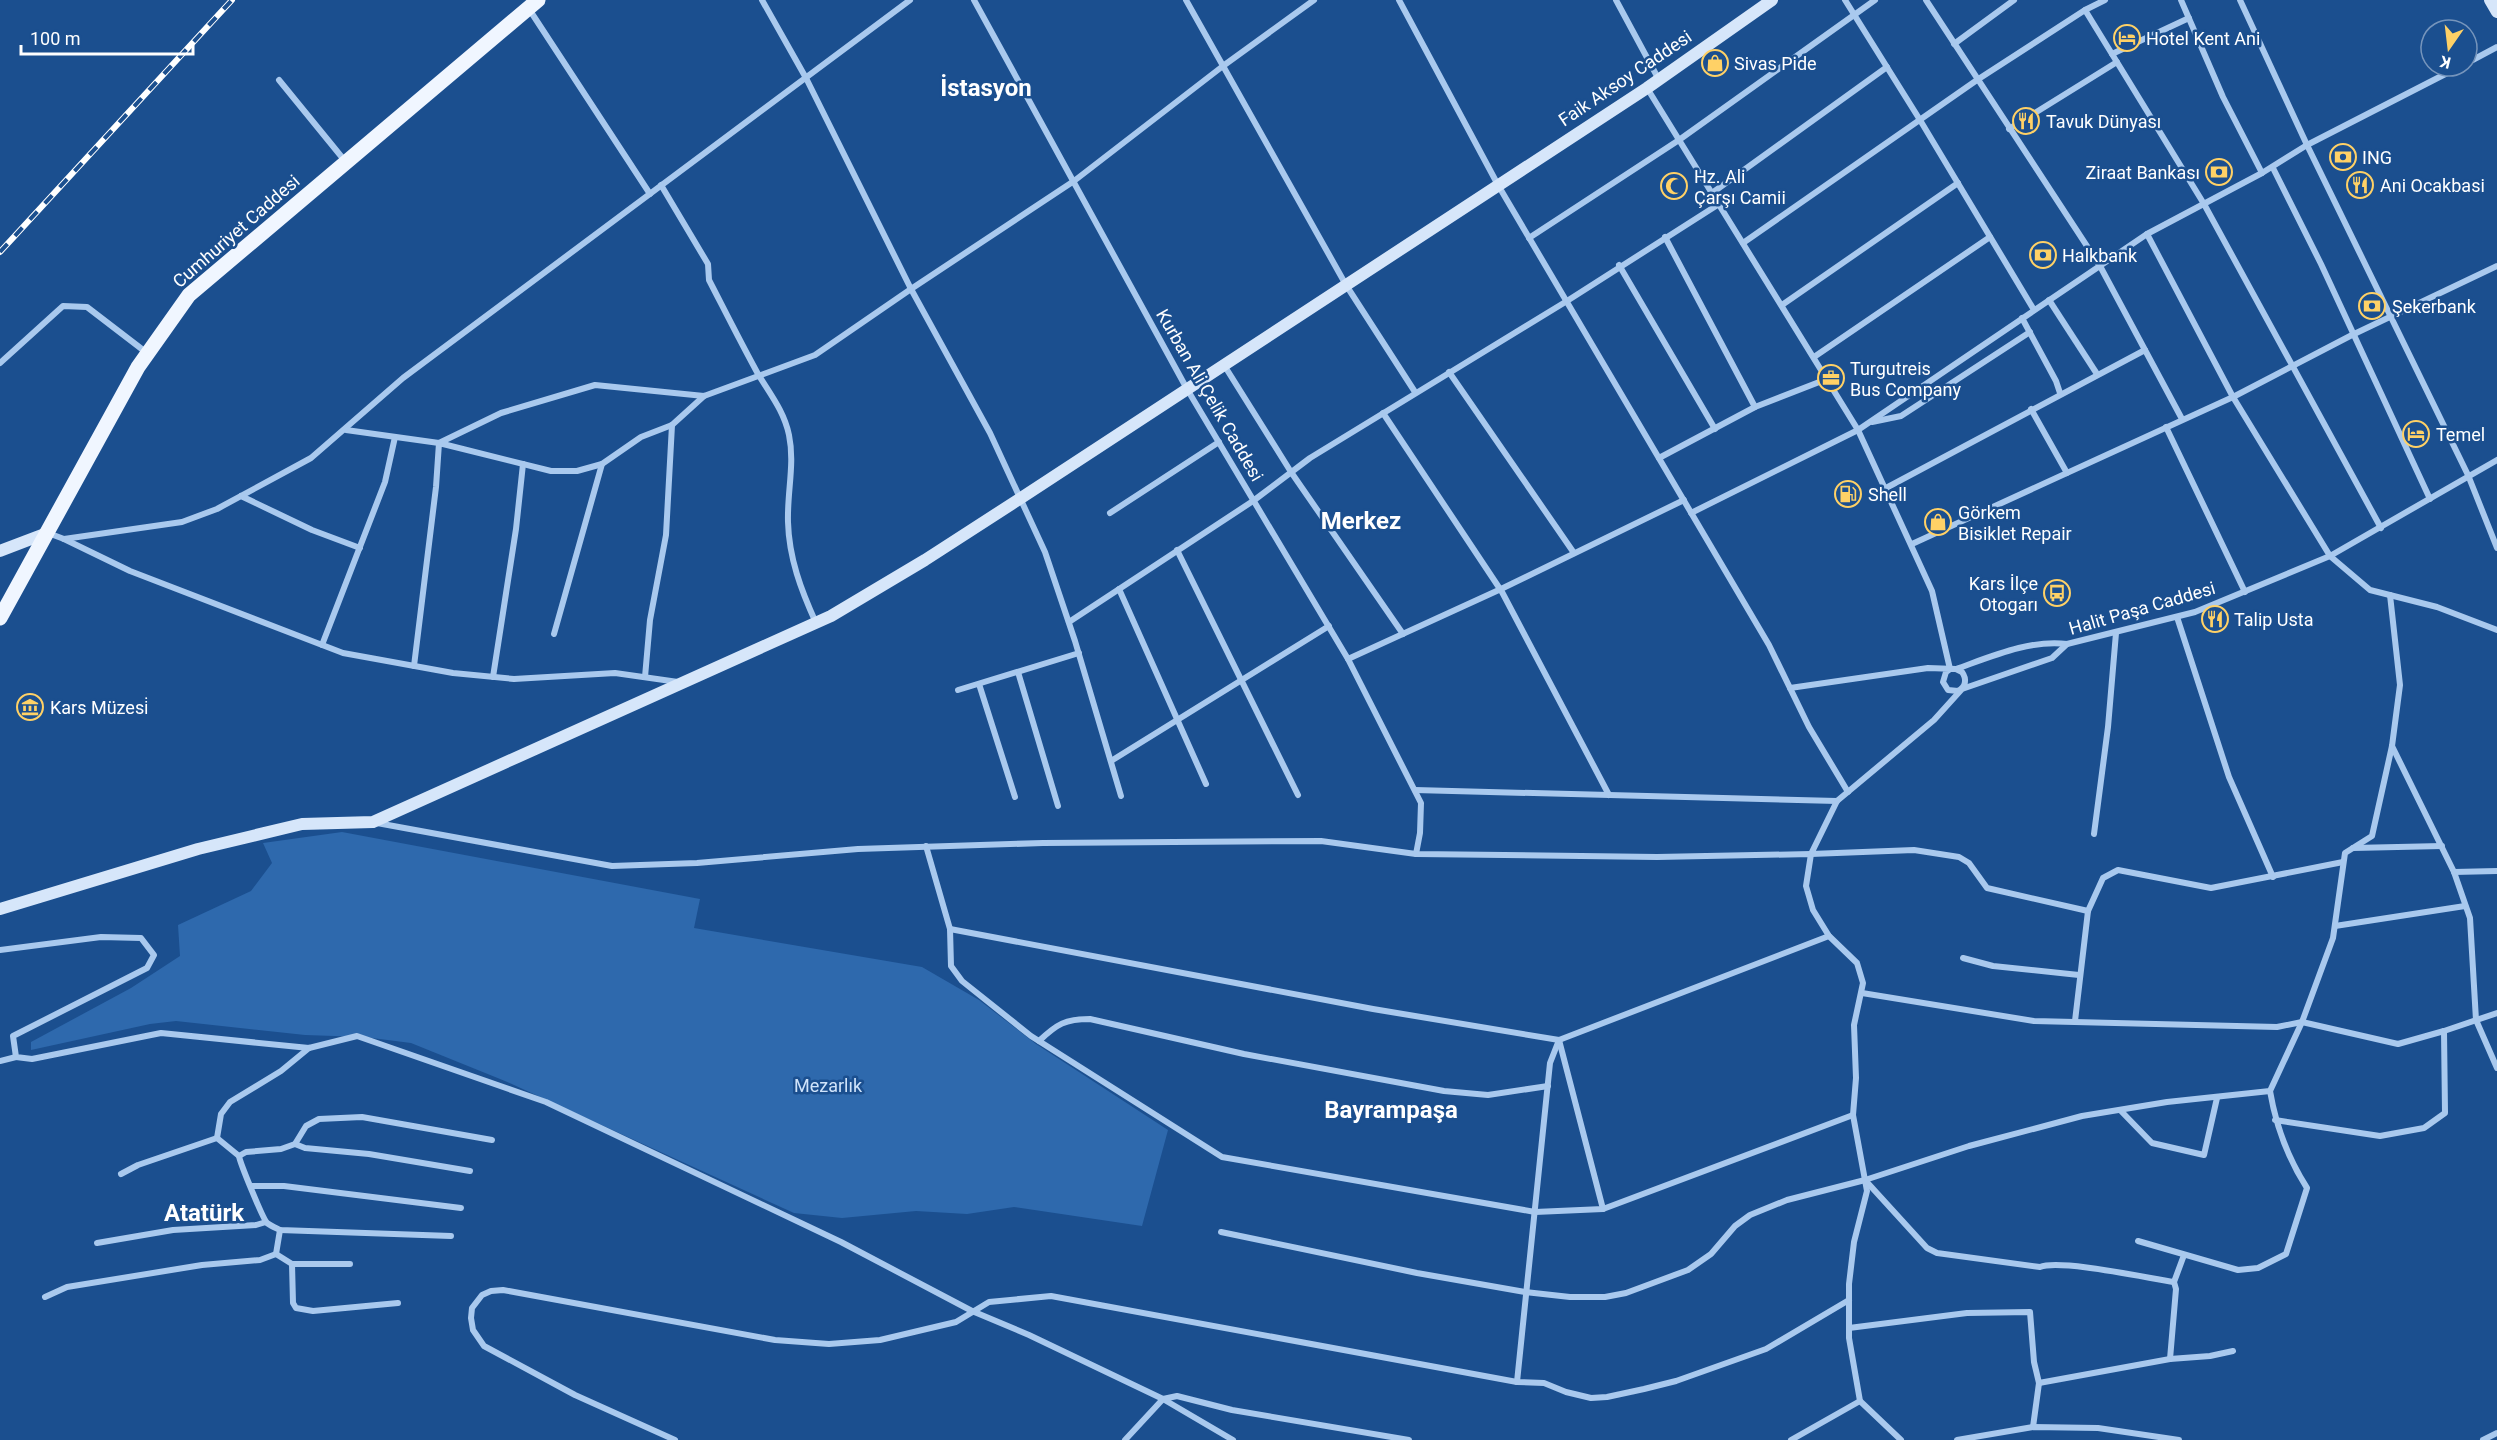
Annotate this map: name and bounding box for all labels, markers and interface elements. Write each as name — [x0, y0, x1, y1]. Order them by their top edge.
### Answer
scale bar — [21, 18, 194, 56]
north arrow — [2419, 18, 2479, 78]
hotel icon: Hotel Kent Ani — [2112, 23, 2142, 53]
street label: Faik Aksoy Caddesi — [1555, 26, 1695, 130]
text: 100 m — [30, 28, 81, 49]
place label: Hotel Kent Ani — [2146, 28, 2260, 49]
shop icon: Sivas Pide — [1700, 48, 1730, 78]
text: K — [2437, 51, 2453, 73]
place label: Sivas Pide — [1734, 53, 1817, 74]
district label: İstasyon — [940, 74, 1032, 102]
restaurant icon: Tavuk Dünyası — [2011, 106, 2041, 136]
place label: Tavuk Dünyası — [2046, 111, 2161, 132]
bank icon: ING — [2328, 142, 2358, 172]
place label: ING — [2362, 147, 2392, 168]
bank icon: Ziraat Bankası — [2204, 157, 2234, 187]
place label: Ziraat Bankası — [2086, 162, 2200, 183]
place label: Hz. Ali Çarşı Camii — [1694, 166, 1786, 208]
street label: Cumhuriyet Caddesi — [168, 170, 304, 292]
restaurant icon: Ani Ocakbasi — [2345, 170, 2375, 200]
mosque icon: Hz. Ali Çarşı Camii — [1659, 171, 1689, 201]
place label: Ani Ocakbasi — [2380, 175, 2485, 196]
bank icon: Halkbank — [2028, 240, 2058, 270]
place label: Halkbank — [2062, 245, 2138, 266]
bank icon: Şekerbank — [2357, 291, 2387, 321]
place label: Şekerbank — [2392, 296, 2477, 317]
street label: Kurban Ali Çelik Caddesi — [1152, 305, 1268, 485]
place label: Turgutreis Bus Company — [1850, 358, 1961, 400]
office icon: Turgutreis Bus Company — [1816, 363, 1846, 393]
hotel icon: Temel — [2401, 419, 2431, 449]
place label: Temel — [2436, 424, 2485, 445]
fuel station icon: Shell — [1833, 479, 1863, 509]
place label: Shell — [1868, 484, 1907, 505]
place label: Görkem Bisiklet Repair — [1958, 502, 2072, 544]
district label: Merkez — [1321, 507, 1401, 535]
shop icon: Görkem Bisiklet Repair — [1923, 507, 1953, 537]
place label: Kars İlçe Otogarı — [1969, 573, 2038, 615]
street label: Halit Paşa Caddesi — [2066, 577, 2218, 639]
bus stop icon: Kars İlçe Otogarı — [2042, 578, 2072, 608]
restaurant icon: Talip Usta — [2200, 604, 2230, 634]
place label: Talip Usta — [2234, 609, 2314, 630]
museum icon: Kars Müzesi̇ — [15, 692, 45, 722]
place label: Kars Müzesi̇ — [50, 697, 148, 718]
park label: Mezarlık — [794, 1075, 863, 1096]
district label: Bayrampaşa — [1324, 1096, 1458, 1124]
district label: Atatürk — [164, 1199, 245, 1227]

